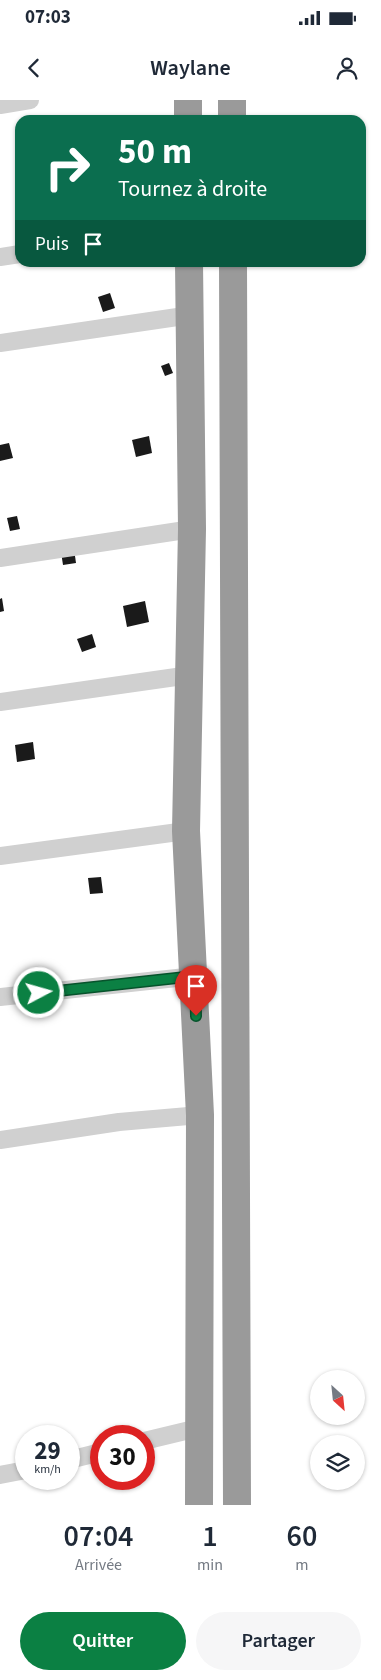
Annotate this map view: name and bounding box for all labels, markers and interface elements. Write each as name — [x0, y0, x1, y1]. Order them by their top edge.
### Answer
text: 07:03 — [25, 4, 71, 31]
text: Waylane — [150, 52, 231, 84]
icon: back — [20, 54, 48, 82]
icon: person — [333, 54, 361, 82]
text: 50 m — [118, 127, 192, 177]
icon: right — [35, 135, 100, 200]
text: Tournez à droite — [118, 173, 267, 205]
icon: arrive — [79, 230, 107, 258]
text: Puis — [35, 231, 69, 258]
pin — [175, 965, 217, 1016]
position arrow — [12, 966, 64, 1018]
icon: arrive — [182, 972, 210, 1000]
north arrow — [310, 1370, 365, 1425]
map controls — [310, 1370, 365, 1490]
speed limit sign: 30 — [90, 1425, 155, 1490]
text: 29 — [34, 1433, 61, 1469]
button: layers — [310, 1435, 365, 1490]
text: km/h — [34, 1461, 61, 1478]
text: 07:04 — [64, 1515, 133, 1558]
text: 1 — [202, 1515, 218, 1558]
text: 60 — [287, 1515, 317, 1558]
text: Arrivée — [75, 1554, 122, 1576]
text: min — [197, 1554, 223, 1576]
text: m — [295, 1554, 309, 1576]
button: Quitter — [20, 1612, 186, 1670]
button: Partager — [196, 1612, 361, 1670]

